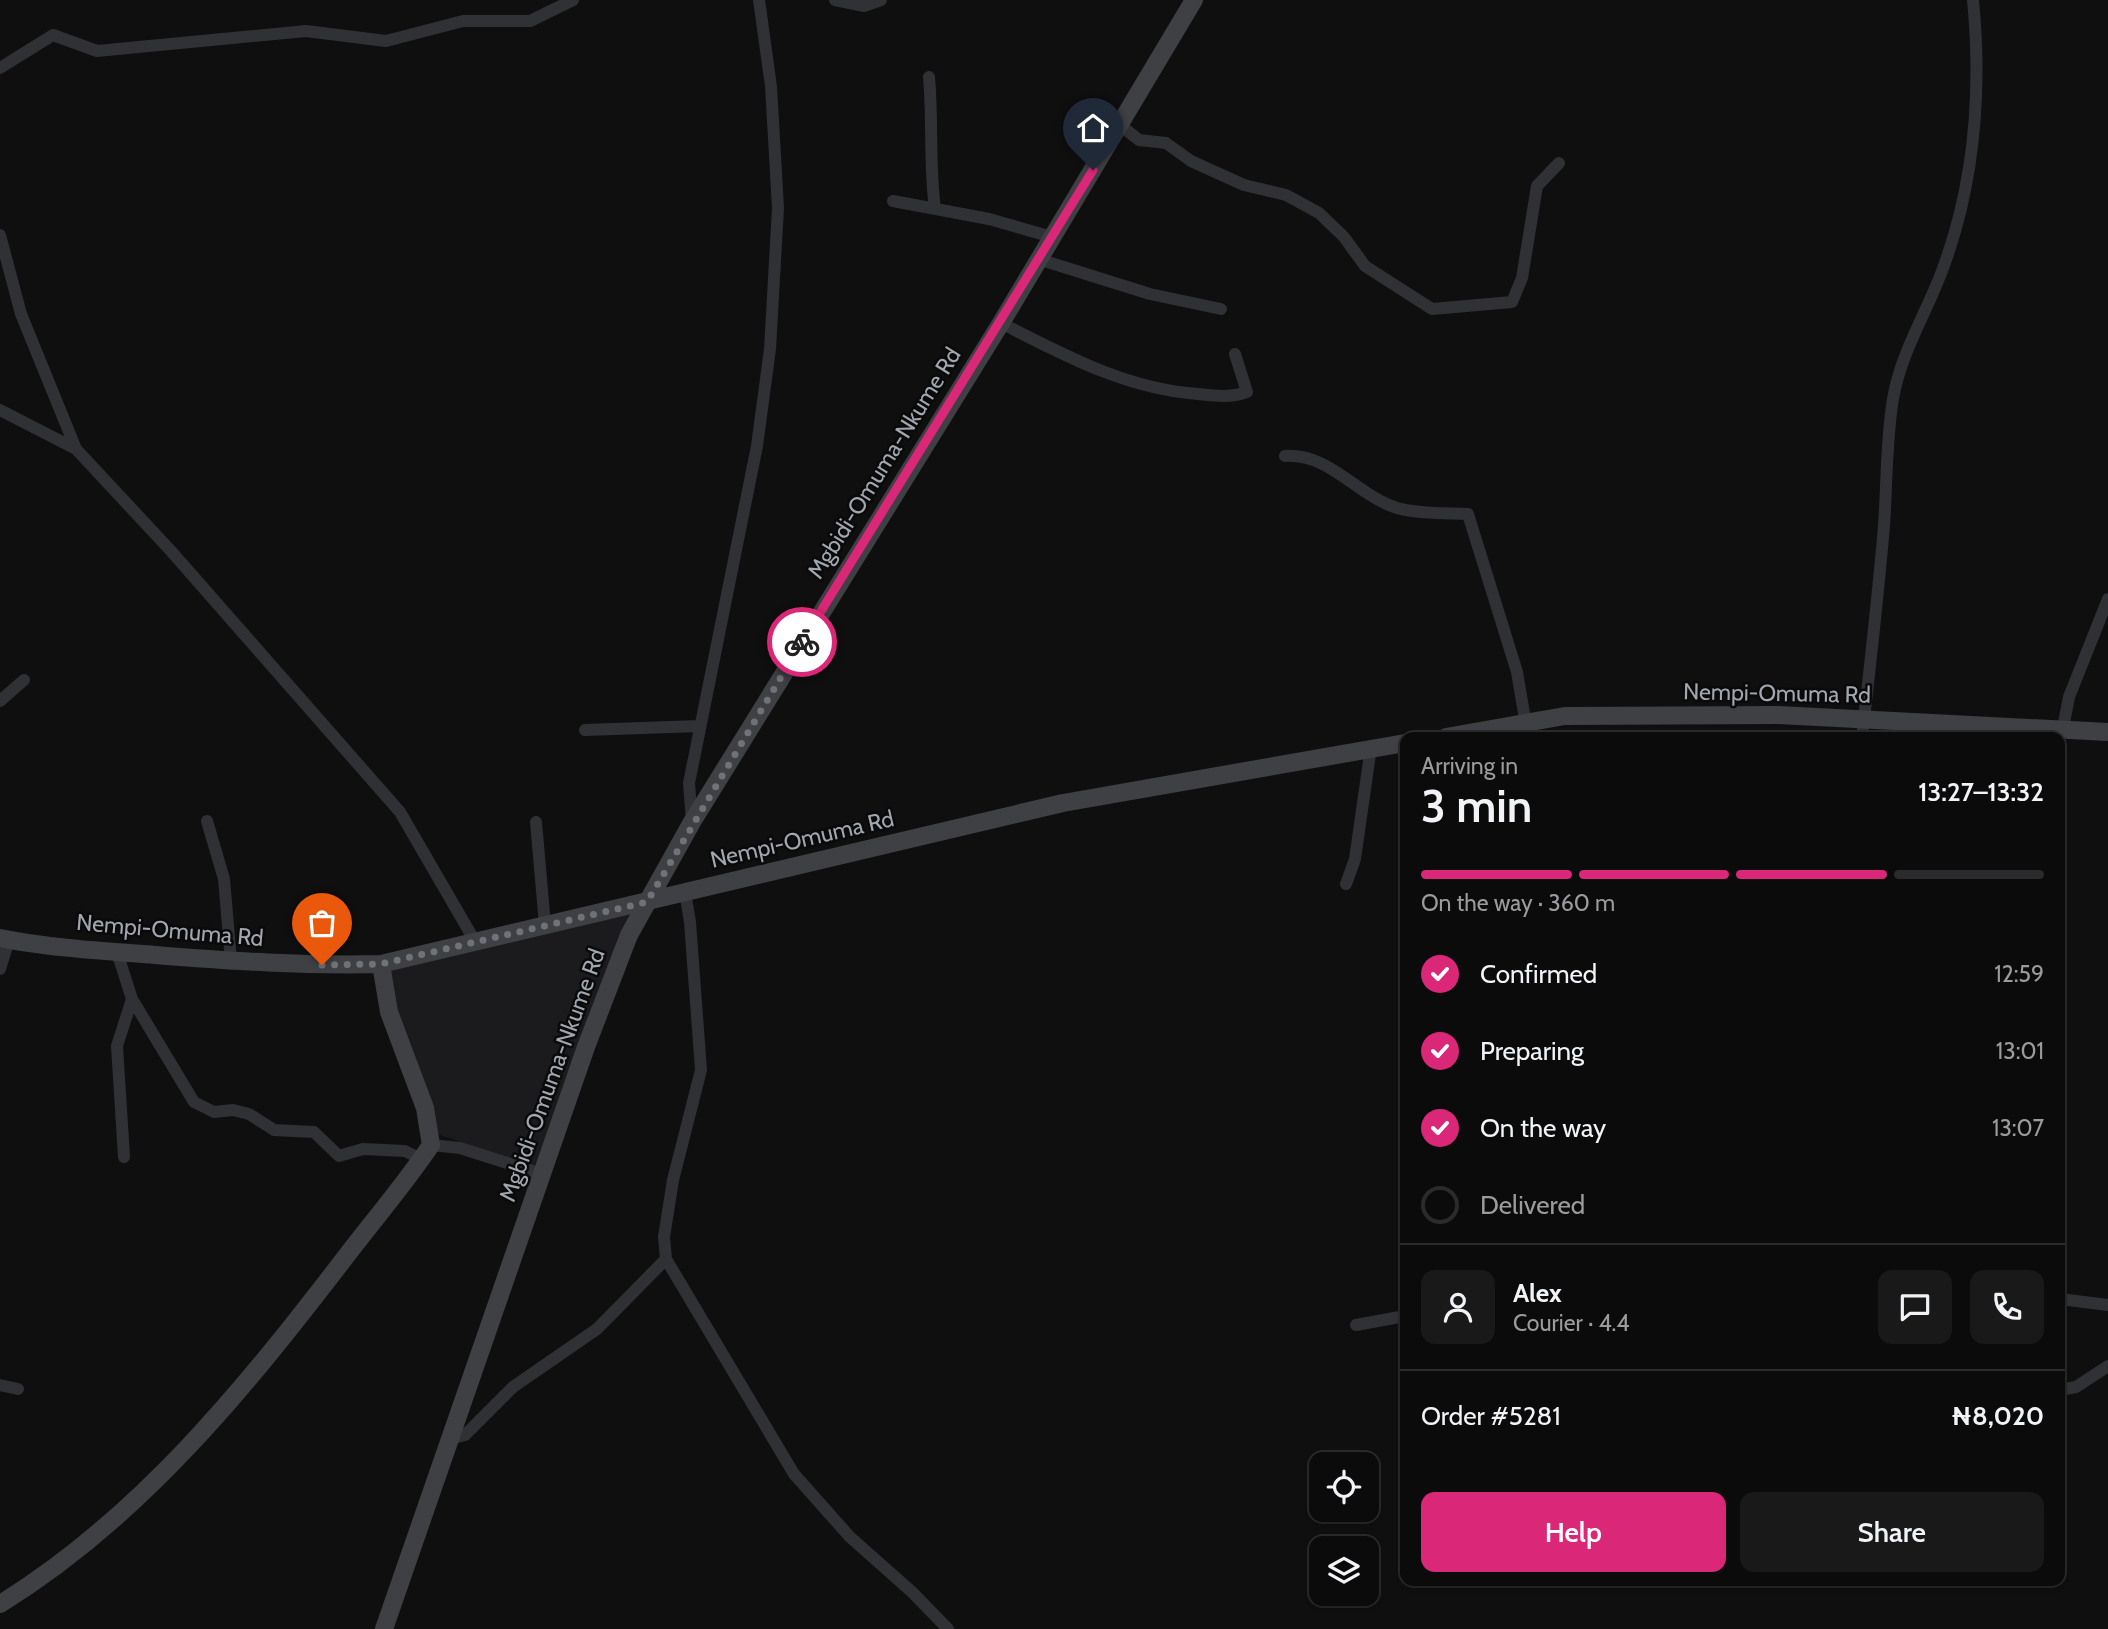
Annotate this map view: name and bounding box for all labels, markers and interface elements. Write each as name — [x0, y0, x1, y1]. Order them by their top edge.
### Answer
pin — [1063, 98, 1123, 170]
icon: home — [1074, 109, 1112, 147]
street label: Mgbidi-Omuma-Nkume Rd — [801, 342, 967, 584]
courier — [767, 607, 837, 677]
icon: bike — [783, 623, 821, 661]
street label: Nempi-Omuma Rd — [1683, 677, 1871, 709]
text: Arriving in — [1421, 752, 1518, 780]
text: 13:27–13:32 — [1918, 776, 2044, 808]
text: 3 min — [1421, 778, 1532, 834]
street label: Nempi-Omuma Rd — [707, 804, 897, 874]
text: On the way · 360 m — [1421, 889, 1615, 917]
pin — [292, 893, 352, 965]
icon: bag — [303, 904, 341, 942]
street label: Nempi-Omuma Rd — [75, 908, 265, 952]
street label: Mgbidi-Omuma-Nkume Rd — [493, 945, 611, 1205]
icon: check — [1421, 955, 1459, 993]
text: Confirmed — [1480, 958, 1597, 990]
text: 12:59 — [1994, 960, 2044, 988]
icon: check — [1421, 1032, 1459, 1070]
text: Preparing — [1480, 1035, 1584, 1067]
text: 13:01 — [1996, 1037, 2044, 1065]
icon: check — [1421, 1109, 1459, 1147]
text: On the way — [1480, 1112, 1606, 1144]
text: 13:07 — [1992, 1114, 2044, 1142]
text: Delivered — [1480, 1189, 1585, 1221]
button: person — [1421, 1270, 1495, 1344]
button: chat — [1878, 1270, 1952, 1344]
button: phone — [1970, 1270, 2044, 1344]
text: Alex — [1513, 1277, 1562, 1309]
text: Courier · 4.4 — [1513, 1309, 1630, 1337]
text: Order #5281 — [1421, 1400, 1561, 1432]
text: ₦8,020 — [1951, 1400, 2044, 1432]
map controls — [1309, 1452, 1379, 1606]
button: locate — [1309, 1452, 1379, 1522]
button: Help — [1421, 1492, 1726, 1572]
button: Share — [1740, 1492, 2044, 1572]
button: layers — [1309, 1536, 1379, 1606]

